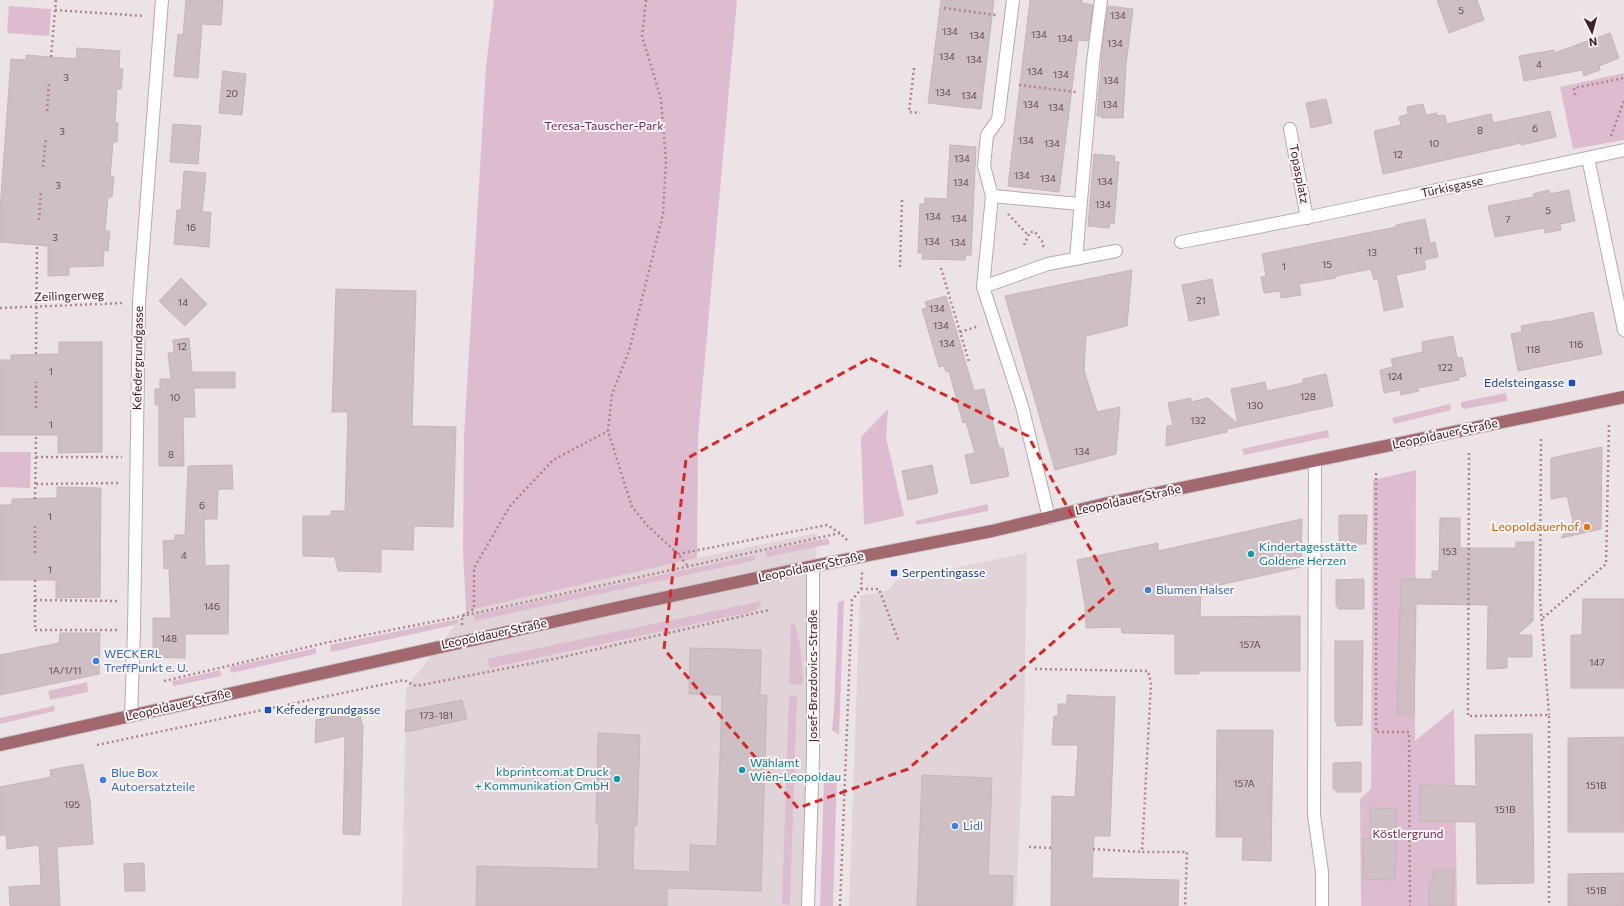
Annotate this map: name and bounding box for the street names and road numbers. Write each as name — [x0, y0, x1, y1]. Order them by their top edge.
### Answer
street label: Topasplatz — [1287, 143, 1313, 205]
street label: Türkisgasse — [1419, 173, 1484, 199]
street label: Zeilingerweg — [34, 287, 105, 303]
street label: Kefedergrundgasse — [129, 306, 145, 410]
street label: Leopoldauer Straße — [1391, 415, 1499, 451]
street label: Leopoldauer Straße — [1074, 481, 1182, 517]
street label: Leopoldauer Straße — [757, 548, 865, 584]
street label: Josef-Brazdovics-Straße — [805, 610, 820, 742]
street label: Leopoldauer Straße — [440, 615, 548, 651]
street label: Leopoldauer Straße — [124, 685, 232, 723]

